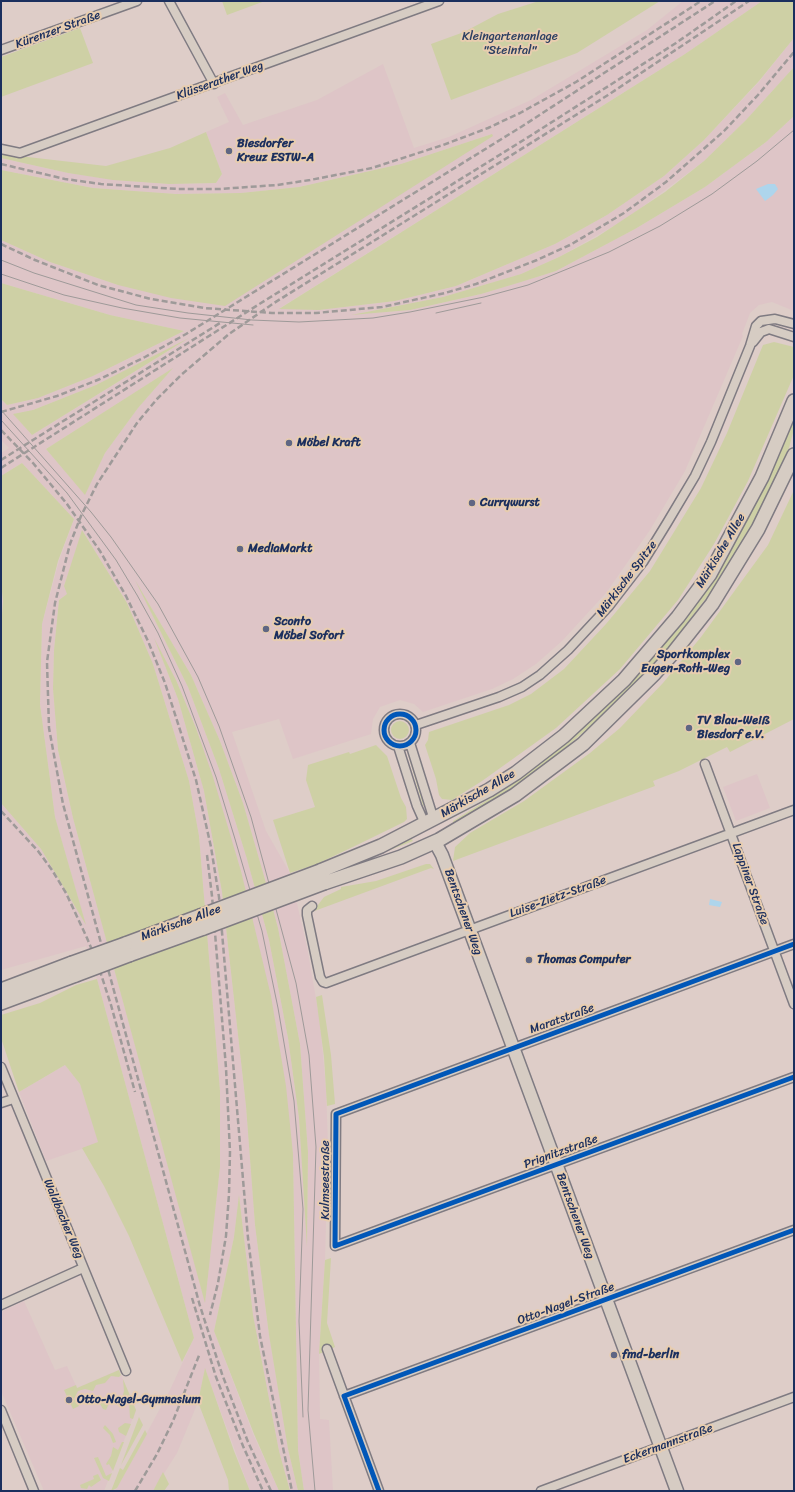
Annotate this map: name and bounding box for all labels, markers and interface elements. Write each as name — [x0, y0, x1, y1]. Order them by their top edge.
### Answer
street label: Kürenzer Straße — [14, 8, 102, 52]
park label: Kleingartenanlage "Steintal" — [462, 30, 558, 58]
street label: Klüsserather Weg — [175, 59, 265, 103]
place label: Biesdorfer Kreuz ESTW-A — [237, 137, 314, 165]
marker: Biesdorfer Kreuz ESTW-A — [224, 146, 234, 156]
place label: Möbel Kraft — [297, 436, 361, 450]
marker: Möbel Kraft — [284, 438, 294, 448]
place label: Currywurst — [480, 496, 540, 510]
marker: Currywurst — [467, 498, 477, 508]
street label: Märkische Allee — [693, 511, 749, 591]
street label: Märkische Spitze — [594, 538, 660, 620]
place label: MediaMarkt — [248, 542, 312, 556]
marker: MediaMarkt — [235, 544, 245, 554]
place label: Sconto Möbel Sofort — [274, 615, 344, 643]
marker: Sconto Möbel Sofort — [261, 624, 271, 634]
place label: Sportkomplex Eugen-Roth-Weg — [641, 648, 730, 676]
marker: Sportkomplex Eugen-Roth-Weg — [733, 657, 743, 667]
place label: TV Blau-Weiß Biesdorf e.V. — [697, 714, 770, 742]
marker: TV Blau-Weiß Biesdorf e.V. — [684, 723, 694, 733]
street label: Märkische Allee — [438, 767, 518, 821]
street label: Lappiner Straße — [729, 841, 771, 927]
street label: Bentschener Weg — [441, 867, 485, 957]
street label: Luise-Zietz-Straße — [508, 873, 608, 921]
street label: Märkische Allee — [139, 902, 223, 944]
place label: Thomas Computer — [537, 953, 630, 967]
marker: Thomas Computer — [524, 955, 534, 965]
street label: Maratstraße — [528, 1001, 596, 1037]
street label: Prignitzstraße — [522, 1132, 600, 1172]
street label: Kulmseestraße — [319, 1140, 333, 1220]
street label: Bentschener Weg — [553, 1171, 597, 1261]
street label: Waldbacher Weg — [40, 1177, 86, 1261]
street label: Otto-Nagel-Straße — [515, 1280, 617, 1328]
place label: fmd-berlin — [622, 1348, 679, 1362]
marker: fmd-berlin — [609, 1350, 619, 1360]
place label: Otto-Nagel-Gymnasium — [77, 1393, 201, 1407]
marker: Otto-Nagel-Gymnasium — [64, 1395, 74, 1405]
street label: Eckermannstraße — [621, 1421, 715, 1467]

